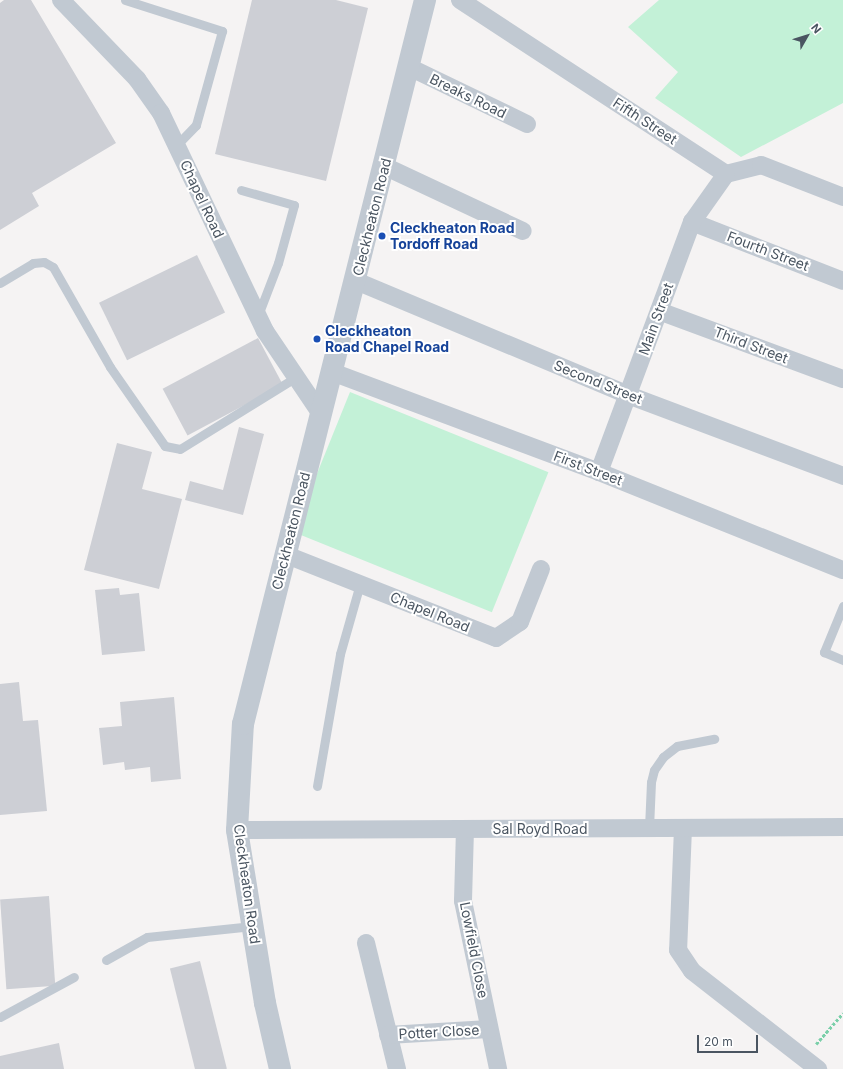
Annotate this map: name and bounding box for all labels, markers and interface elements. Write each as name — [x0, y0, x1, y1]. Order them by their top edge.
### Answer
north arrow — [787, 16, 827, 56]
text: N — [808, 21, 824, 36]
street label: Breaks Road — [427, 70, 509, 122]
street label: Fifth Street — [610, 94, 680, 148]
street label: Cleckheaton Road — [349, 156, 395, 278]
street label: Chapel Road — [177, 157, 227, 241]
place label: Cleckheaton Road Tordoff Road — [390, 220, 514, 252]
street label: Fourth Street — [725, 228, 811, 274]
marker: Cleckheaton Road Tordoff Road — [377, 231, 387, 241]
street label: Main Street — [635, 281, 677, 357]
place label: Cleckheaton Road Chapel Road — [325, 323, 449, 356]
street label: Third Street — [712, 323, 790, 367]
marker: Cleckheaton Road Chapel Road — [312, 334, 322, 344]
street label: Second Street — [551, 357, 645, 407]
street label: First Street — [551, 447, 625, 489]
street label: Cleckheaton Road — [268, 470, 314, 592]
street label: Chapel Road — [388, 588, 472, 636]
street label: Sal Royd Road — [493, 821, 587, 837]
street label: Cleckheaton Road — [230, 823, 264, 945]
street label: Lowfield Close — [456, 900, 492, 1000]
street label: Potter Close — [398, 1021, 480, 1043]
scale bar — [699, 1027, 760, 1053]
text: 20 m — [704, 1034, 733, 1049]

